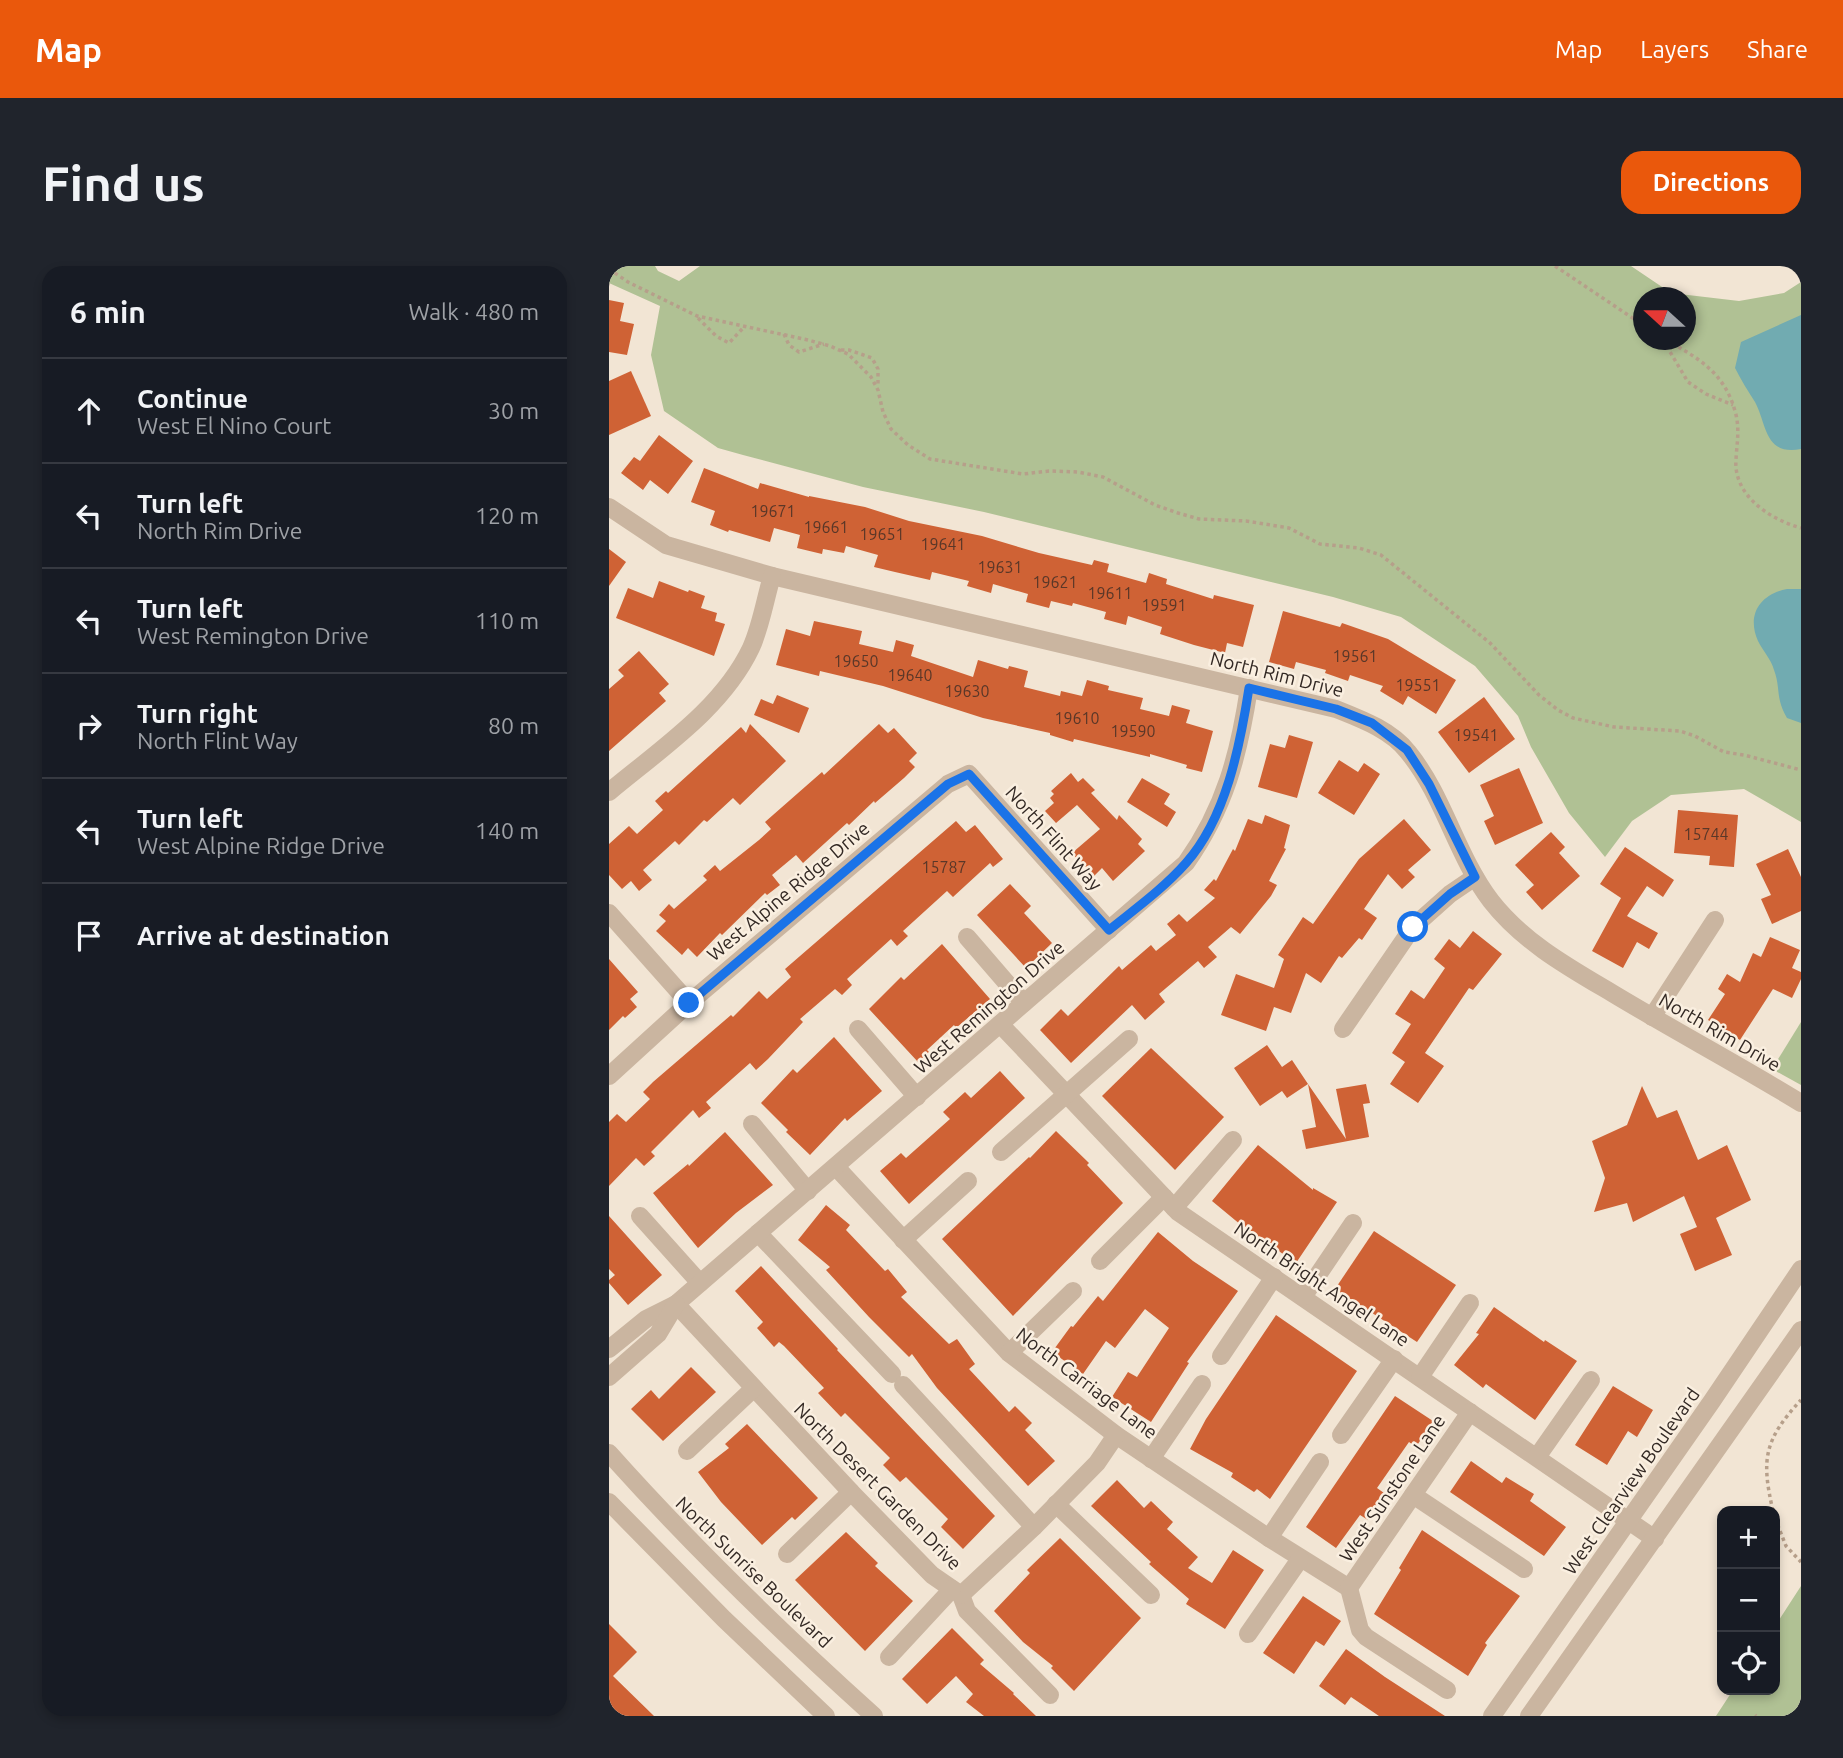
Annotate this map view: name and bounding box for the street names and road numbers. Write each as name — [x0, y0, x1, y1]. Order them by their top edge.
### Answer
street label: North Rim Drive — [1208, 647, 1346, 701]
street label: North Flint Way — [1001, 781, 1107, 895]
street label: West Alpine Ridge Drive — [702, 817, 874, 965]
street label: West Remington Drive — [909, 936, 1069, 1078]
street label: North Rim Drive — [1655, 988, 1785, 1076]
street label: North Bright Angel Lane — [1230, 1217, 1414, 1351]
street label: North Carriage Lane — [1012, 1323, 1162, 1443]
street label: West Clearview Boulevard — [1558, 1384, 1704, 1578]
street label: North Desert Garden Drive — [790, 1398, 966, 1574]
street label: West Sunstone Lane — [1335, 1410, 1449, 1566]
street label: North Sunrise Boulevard — [672, 1492, 836, 1652]

